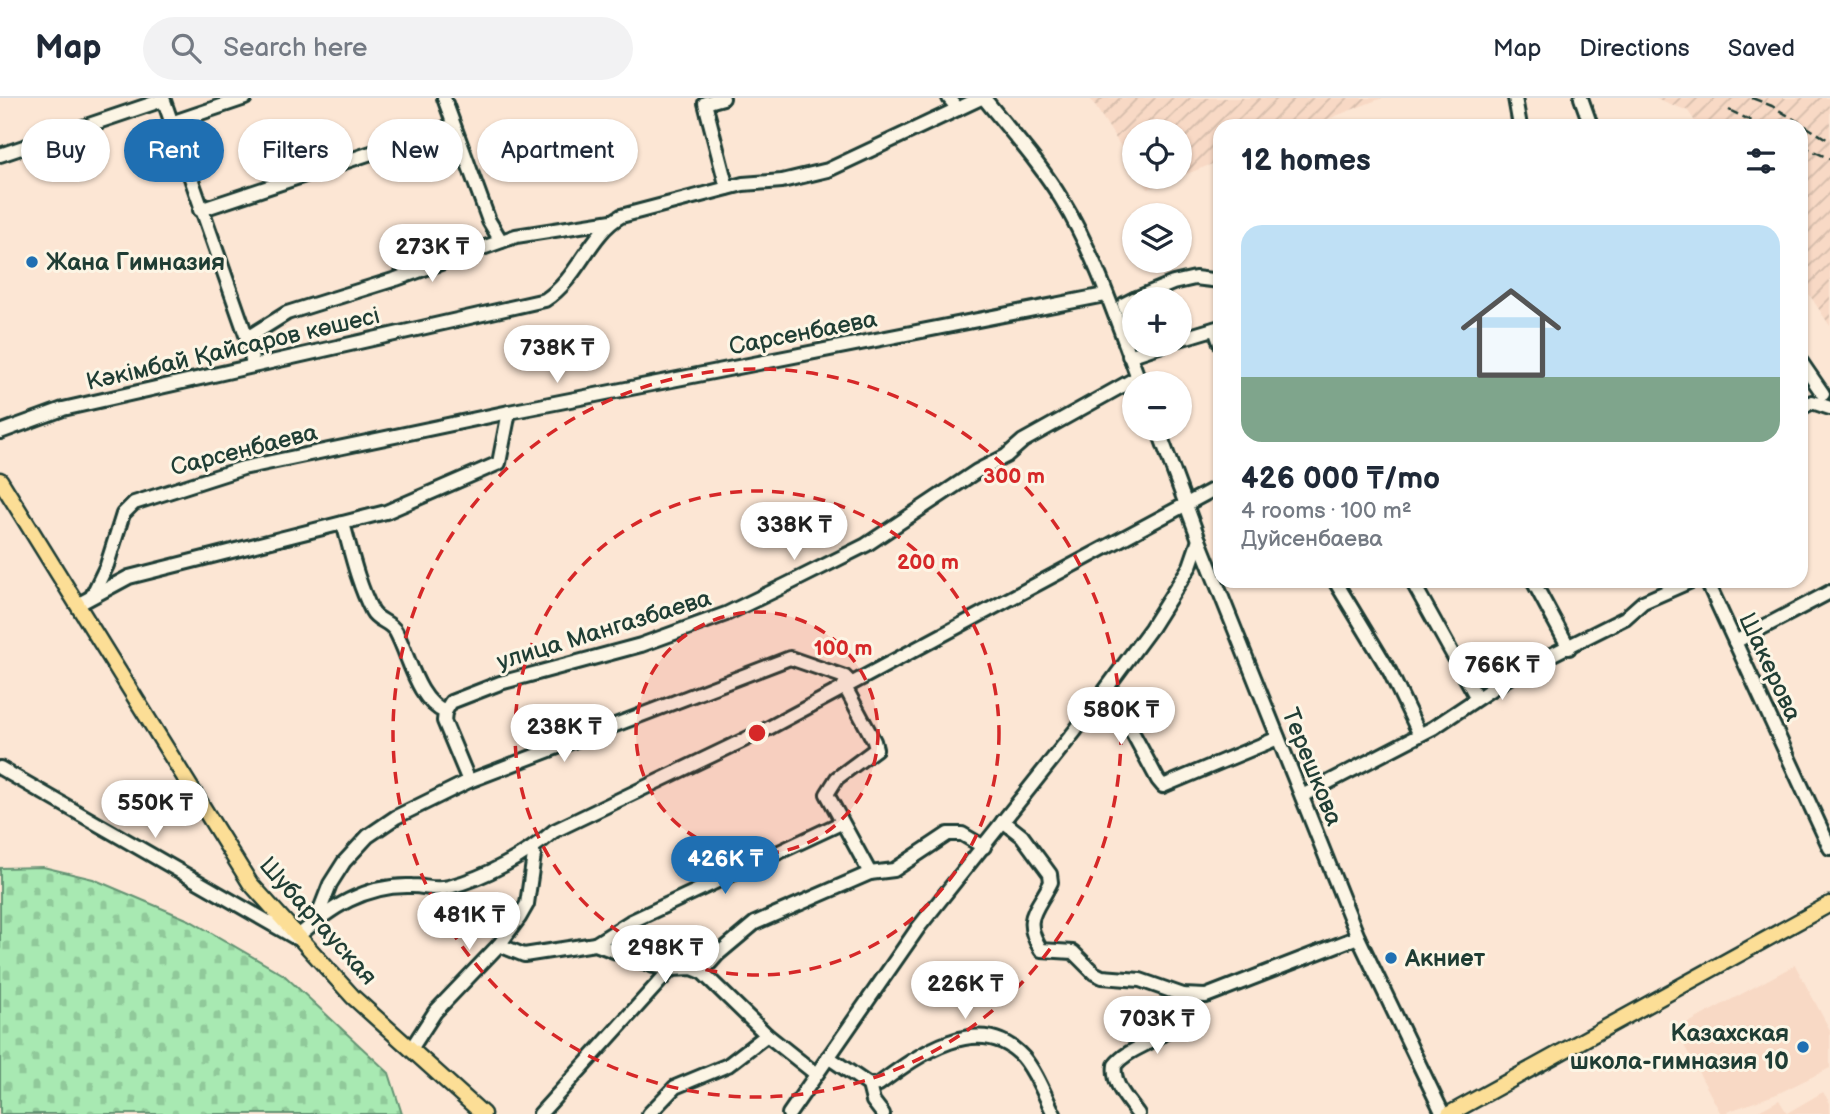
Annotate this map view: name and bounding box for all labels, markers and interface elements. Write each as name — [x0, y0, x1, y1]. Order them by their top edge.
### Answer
search box — [143, 17, 633, 80]
text: Map — [35, 28, 101, 68]
icon: search — [167, 29, 205, 67]
text: Search here — [223, 33, 367, 64]
text: Map — [1493, 34, 1541, 63]
text: Directions — [1579, 34, 1690, 63]
text: Saved — [1728, 34, 1795, 63]
chip: Buy — [21, 119, 110, 182]
chip: Rent — [124, 119, 224, 182]
chip: Filters — [238, 119, 353, 182]
chip: New — [367, 119, 463, 182]
chip: Apartment — [477, 119, 638, 182]
map controls — [1122, 119, 1192, 441]
button: locate — [1122, 119, 1192, 189]
icon: filters — [1742, 142, 1780, 180]
text: 12 homes — [1241, 143, 1371, 179]
button: layers — [1122, 203, 1192, 273]
pin: 273K ₸ — [375, 225, 489, 284]
text: 273K ₸ — [395, 233, 469, 261]
place label: Жана Гимназия — [46, 248, 225, 277]
marker: Жана Гимназия — [24, 254, 40, 270]
icon: home — [1448, 270, 1574, 396]
button: + — [1122, 287, 1192, 357]
street label: Кәкімбай Қайсаров көшесі — [83, 301, 383, 397]
street label: Сарсенбаева — [727, 304, 879, 362]
pin: 738K ₸ — [500, 326, 614, 385]
text: 738K ₸ — [520, 334, 594, 362]
button: − — [1122, 371, 1192, 441]
street label: Сарсенбаева — [168, 418, 320, 482]
text: 426 000 ₸/mo — [1241, 461, 1440, 497]
text: 300 m — [983, 464, 1045, 489]
text: 4 rooms · 100 m² — [1241, 497, 1412, 525]
pin: 338K ₸ — [737, 503, 851, 562]
text: 338K ₸ — [756, 511, 832, 539]
text: Дуйсенбаева — [1241, 525, 1383, 553]
text: 200 m — [897, 550, 959, 575]
street label: улица Мангазбаева — [493, 584, 715, 676]
street label: Шакерова — [1732, 608, 1808, 726]
text: 100 m — [814, 636, 872, 661]
pin: 766K ₸ — [1445, 642, 1559, 702]
text: 766K ₸ — [1465, 651, 1539, 679]
pin: 580K ₸ — [1064, 688, 1178, 747]
text: 580K ₸ — [1083, 696, 1159, 724]
pin: 238K ₸ — [507, 704, 621, 764]
street label: Терешкова — [1275, 704, 1349, 830]
text: 238K ₸ — [527, 713, 601, 741]
centre of rings — [745, 721, 769, 745]
pin: 550K ₸ — [98, 780, 212, 840]
text: 550K ₸ — [117, 789, 193, 817]
pin: 426K ₸ — [668, 836, 782, 896]
text: 426K ₸ — [687, 845, 763, 873]
street label: Шубартауская — [253, 851, 383, 991]
pin: 481K ₸ — [412, 892, 526, 952]
text: 481K ₸ — [433, 901, 505, 929]
pin: 298K ₸ — [608, 926, 722, 985]
text: 298K ₸ — [627, 934, 703, 962]
place label: Акниет — [1404, 944, 1486, 973]
marker: Акниет — [1383, 950, 1399, 966]
pin: 226K ₸ — [908, 962, 1022, 1021]
text: 226K ₸ — [927, 970, 1003, 998]
pin: 703K ₸ — [1100, 996, 1214, 1056]
text: 703K ₸ — [1120, 1005, 1194, 1033]
place label: Казахская школа-гимназия 10 — [1570, 1019, 1789, 1076]
marker: Казахская школа-гимназия 10 — [1795, 1039, 1811, 1055]

